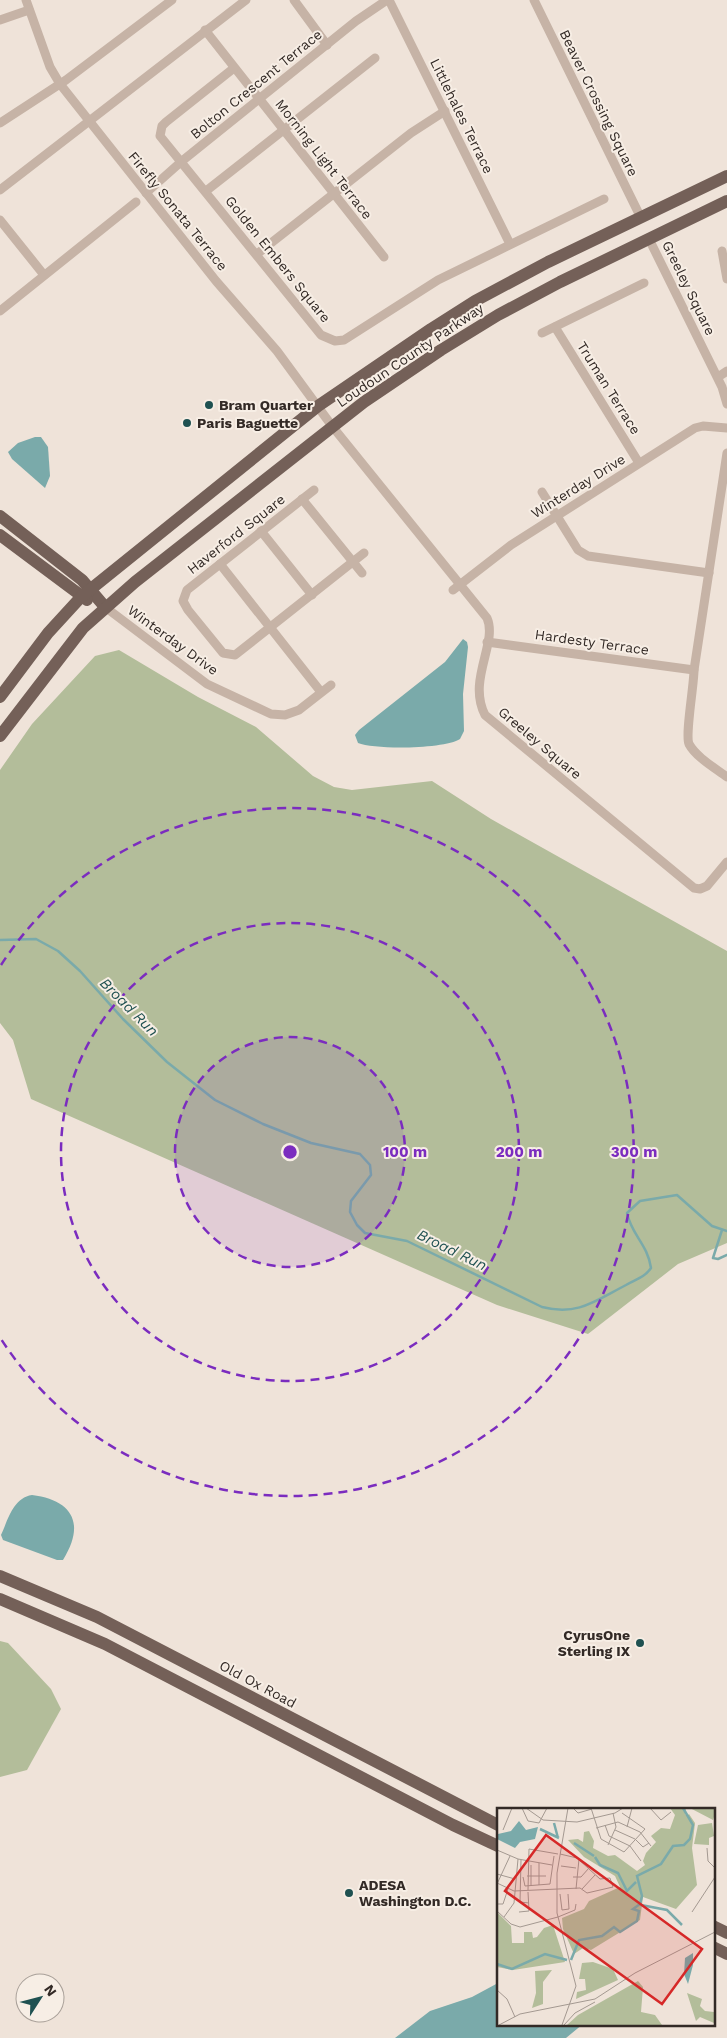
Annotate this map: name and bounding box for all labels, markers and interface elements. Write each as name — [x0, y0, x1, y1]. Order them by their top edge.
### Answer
street label: Bolton Crescent Terrace — [187, 26, 325, 142]
street label: Beaver Crossing Square — [556, 27, 642, 179]
street label: Littlehales Terrace — [427, 56, 497, 176]
street label: Morning Light Terrace — [272, 96, 376, 222]
street label: Firefly Sonata Terrace — [125, 148, 231, 274]
street label: Golden Embers Square — [222, 193, 334, 325]
street label: Greeley Square — [659, 238, 719, 338]
street label: Loudoun County Parkway — [334, 299, 487, 410]
street label: Truman Terrace — [574, 339, 644, 437]
place label: Bram Quarter — [219, 397, 313, 413]
marker: Bram Quarter — [203, 399, 215, 411]
place label: Paris Baguette — [197, 415, 298, 431]
marker: Paris Baguette — [181, 417, 193, 429]
street label: Winterday Drive — [528, 451, 628, 521]
street label: Haverford Square — [184, 491, 288, 577]
street label: Winterday Drive — [125, 602, 221, 678]
street label: Hardesty Terrace — [534, 626, 650, 658]
street label: Greeley Square — [495, 704, 585, 782]
water label: Broad Run — [96, 974, 162, 1040]
centre of rings — [281, 1143, 299, 1161]
text: 100 m — [383, 1143, 427, 1161]
text: 200 m — [496, 1143, 542, 1161]
text: 300 m — [611, 1143, 657, 1161]
water label: Broad Run — [414, 1225, 490, 1275]
place label: CyrusOne Sterling IX — [558, 1627, 631, 1659]
marker: CyrusOne Sterling IX — [634, 1637, 646, 1649]
street label: Old Ox Road — [217, 1657, 299, 1711]
inset map — [497, 1808, 714, 2026]
place label: ADESA Washington D.C. — [359, 1877, 471, 1909]
marker: ADESA Washington D.C. — [343, 1887, 355, 1899]
north arrow — [15, 1973, 65, 2023]
text: N — [41, 1981, 60, 1999]

